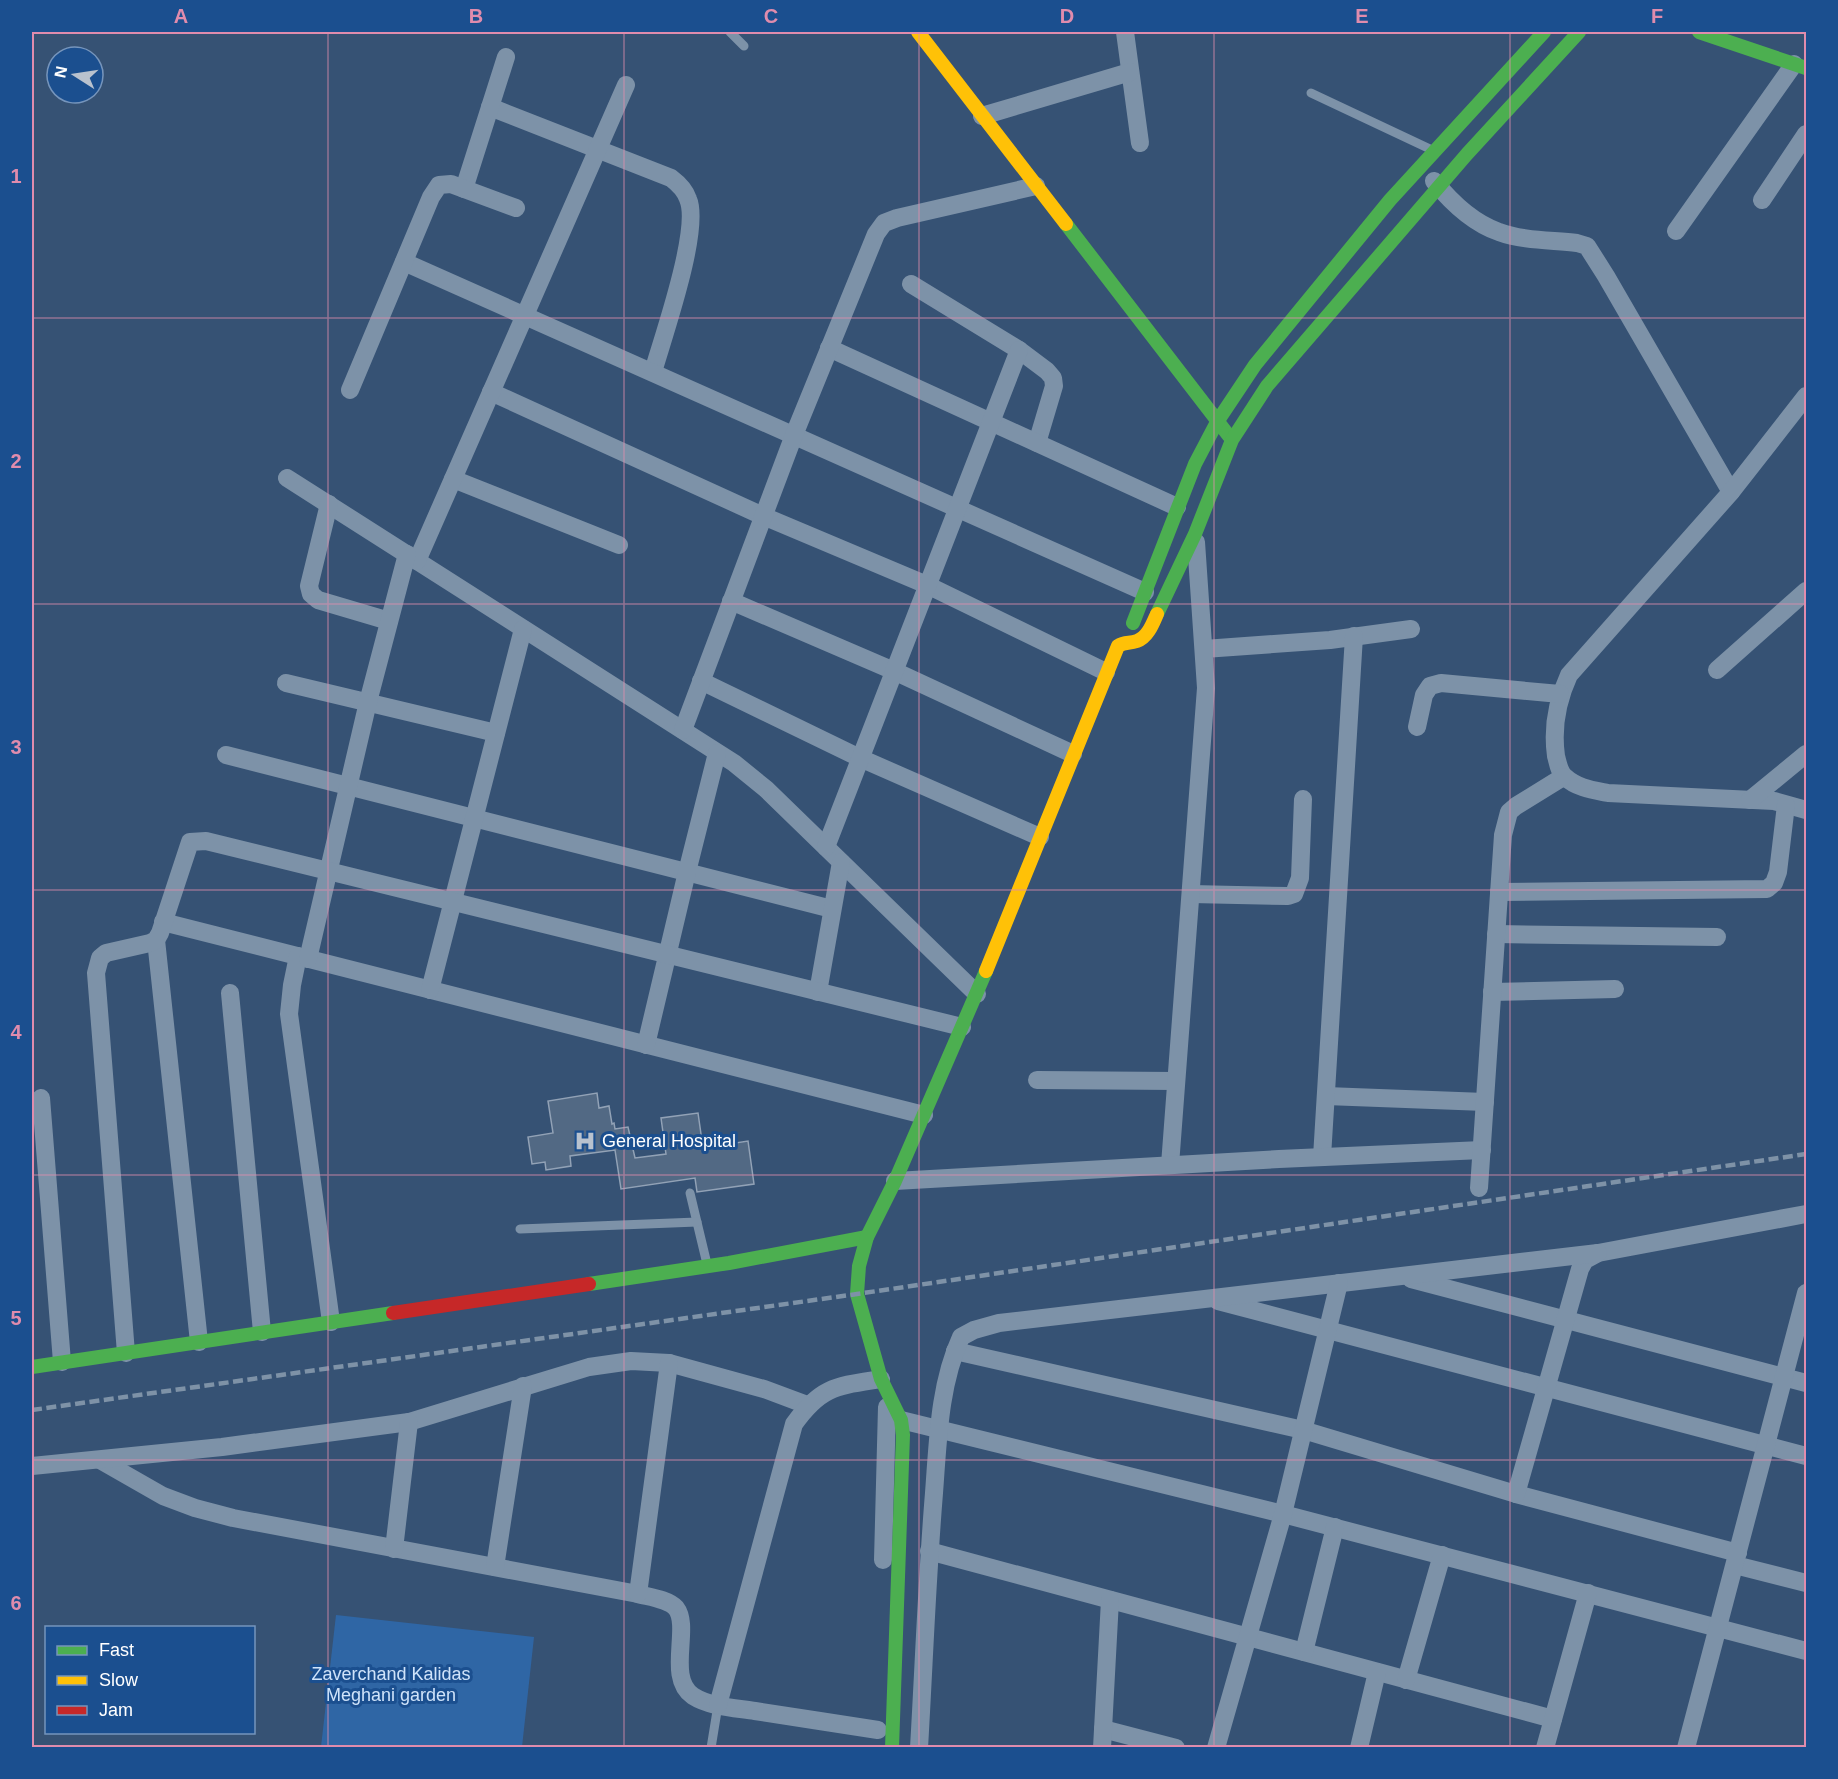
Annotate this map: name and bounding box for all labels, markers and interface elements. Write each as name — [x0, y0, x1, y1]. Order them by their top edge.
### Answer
text: A — [174, 5, 188, 27]
text: B — [469, 5, 483, 27]
text: C — [764, 5, 778, 27]
text: D — [1060, 5, 1074, 27]
text: E — [1355, 5, 1369, 27]
text: F — [1651, 5, 1663, 27]
north arrow — [45, 45, 105, 105]
text: N — [51, 65, 70, 79]
text: 1 — [10, 165, 22, 187]
text: 2 — [10, 450, 22, 472]
text: 3 — [10, 736, 22, 758]
text: 4 — [10, 1021, 22, 1043]
hospital icon: General Hospital — [573, 1129, 597, 1153]
place label: General Hospital — [602, 1131, 736, 1151]
text: 5 — [10, 1307, 22, 1329]
text: 6 — [10, 1592, 22, 1614]
legend — [45, 1626, 255, 1734]
text: Fast — [99, 1640, 134, 1660]
park label: Zaverchand Kalidas Meghani garden — [311, 1664, 471, 1705]
text: Slow — [99, 1670, 139, 1690]
text: Jam — [99, 1700, 133, 1720]

